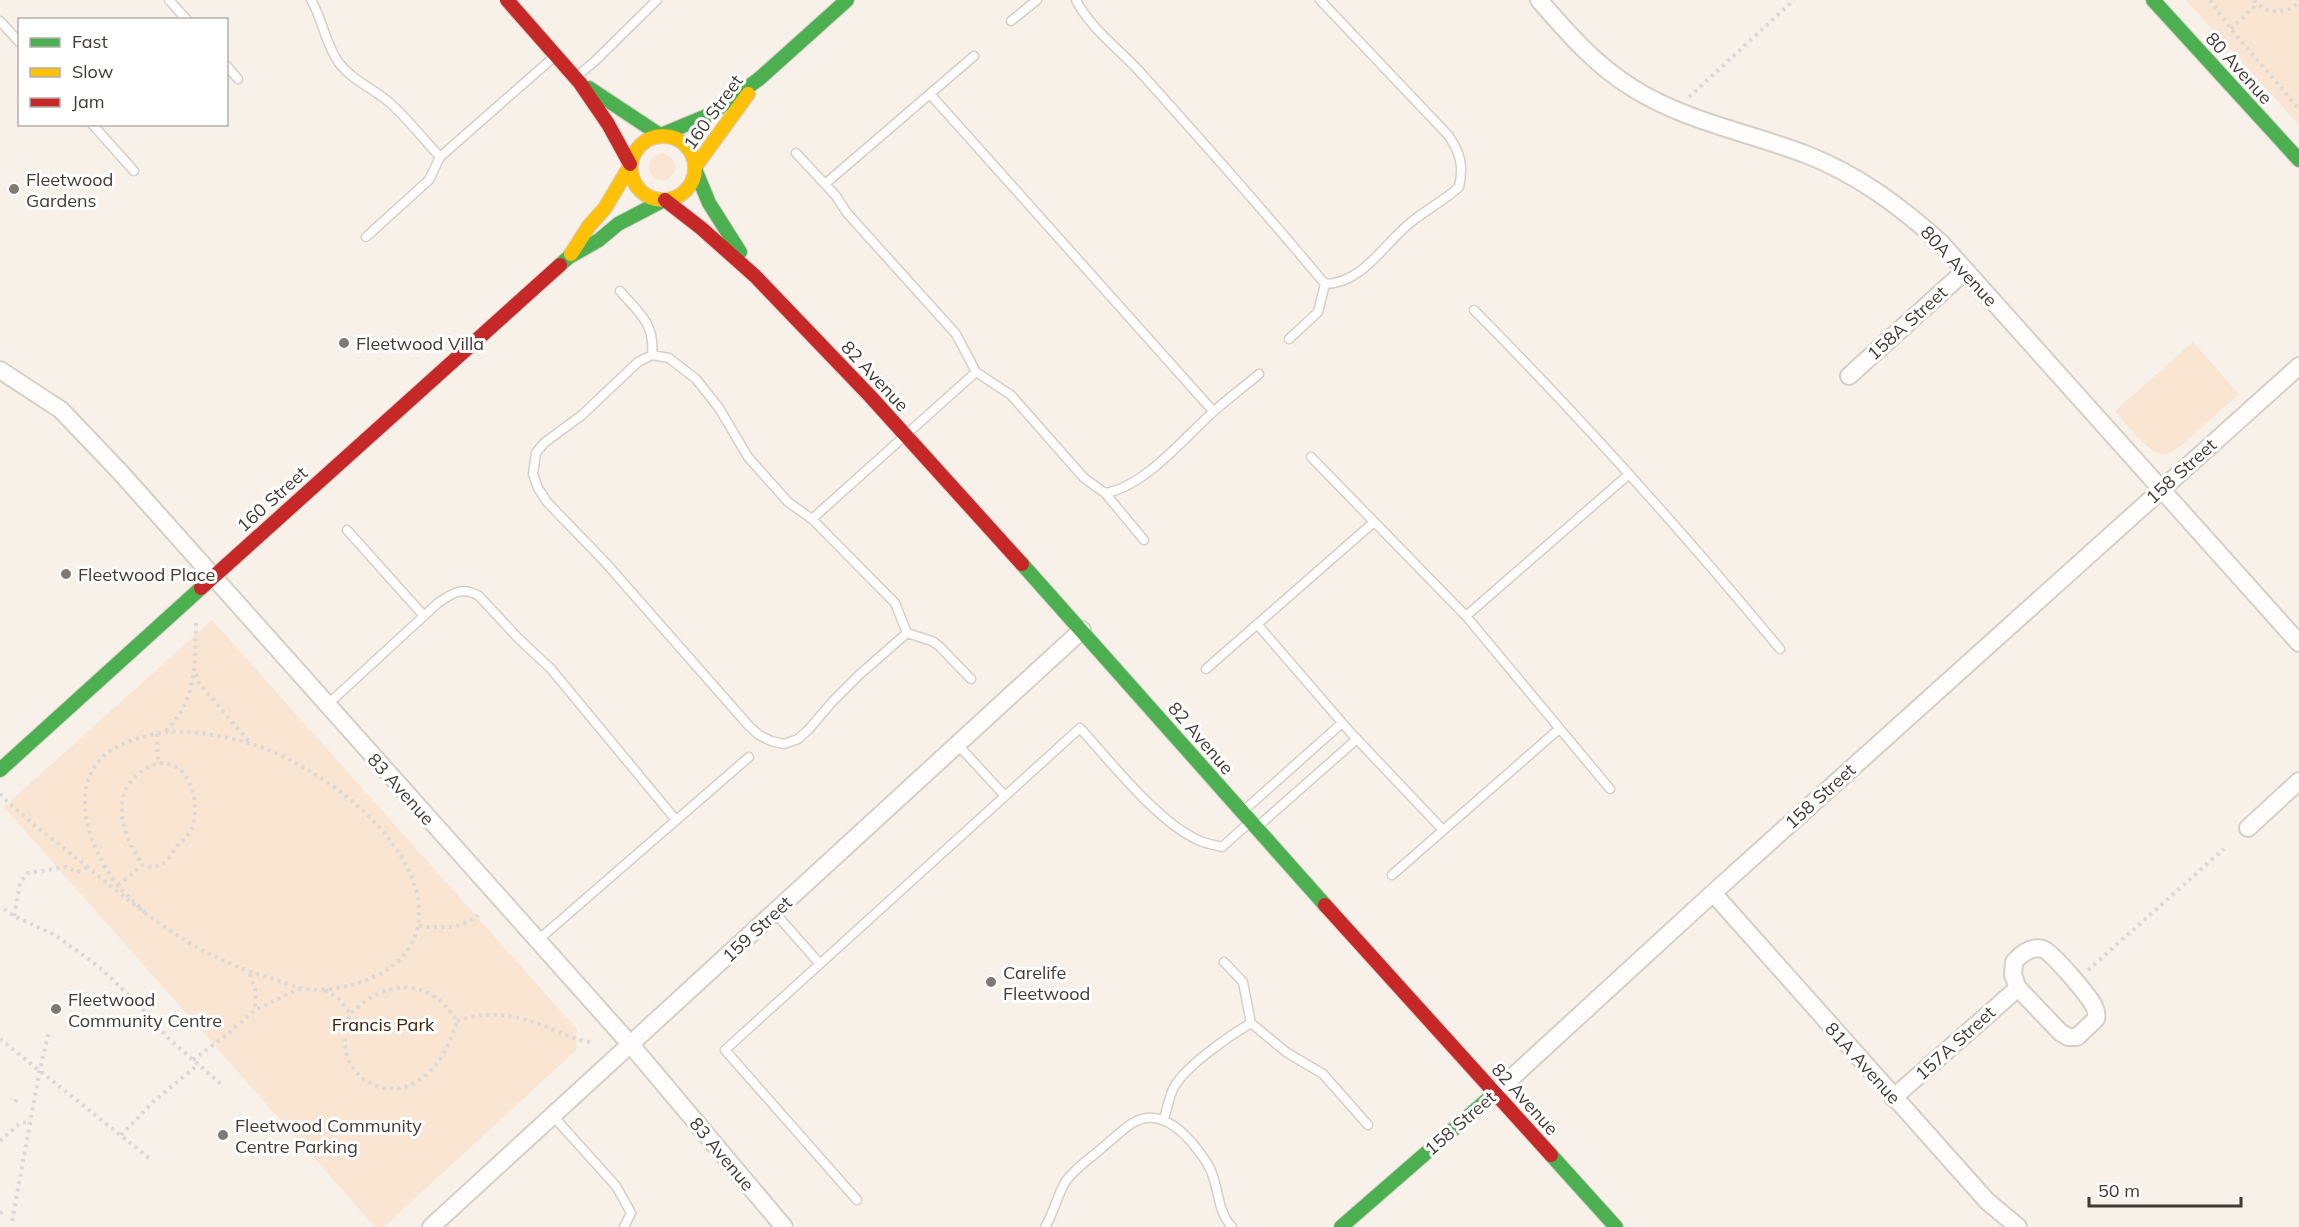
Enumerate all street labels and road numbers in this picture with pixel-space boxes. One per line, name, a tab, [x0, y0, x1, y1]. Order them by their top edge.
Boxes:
street label: 80 Avenue	[2201, 27, 2277, 109]
street label: 160 Street	[678, 70, 748, 154]
street label: 80A Avenue	[1916, 221, 2002, 311]
street label: 158A Street	[1862, 281, 1952, 365]
street label: 82 Avenue	[836, 336, 914, 416]
street label: 158 Street	[2141, 433, 2221, 509]
street label: 160 Street	[232, 461, 312, 537]
street label: 82 Avenue	[1163, 697, 1239, 779]
street label: 83 Avenue	[363, 748, 439, 830]
street label: 158 Street	[1780, 758, 1860, 834]
street label: 159 Street	[717, 891, 797, 967]
street label: 157A Street	[1910, 1001, 2000, 1085]
street label: 81A Avenue	[1820, 1017, 1906, 1109]
street label: 82 Avenue	[1487, 1058, 1563, 1140]
street label: 158 Street	[1420, 1086, 1500, 1160]
street label: 83 Avenue	[685, 1113, 759, 1195]

